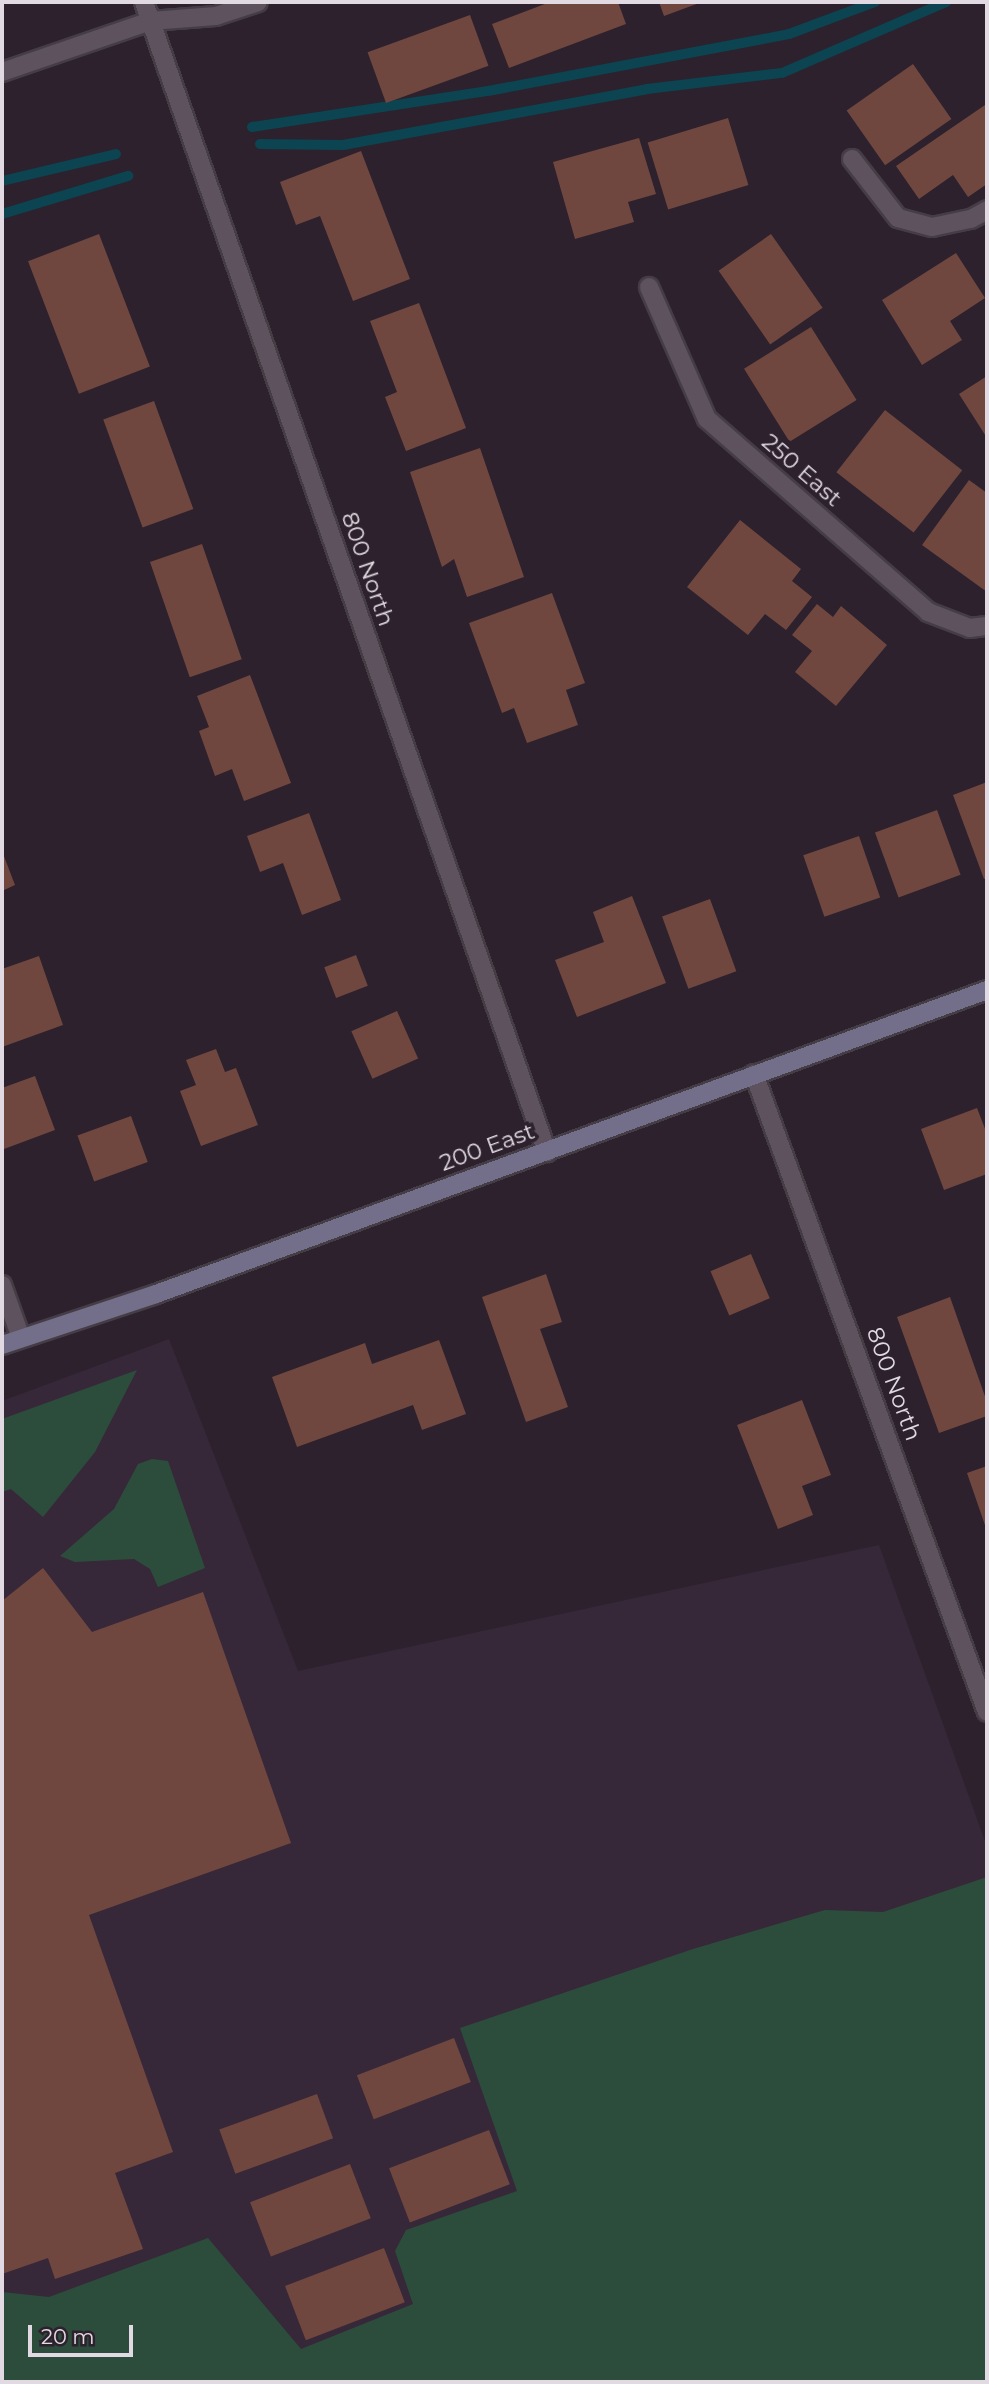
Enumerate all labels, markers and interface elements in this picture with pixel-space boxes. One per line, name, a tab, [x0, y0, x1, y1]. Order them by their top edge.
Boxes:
street label: 250 East	[756, 428, 848, 512]
street label: 800 North	[336, 508, 400, 630]
street label: 200 East	[436, 1117, 538, 1177]
street label: 800 North	[861, 1323, 927, 1445]
scale bar	[32, 2310, 136, 2354]
text: 20 m	[41, 2324, 95, 2349]

